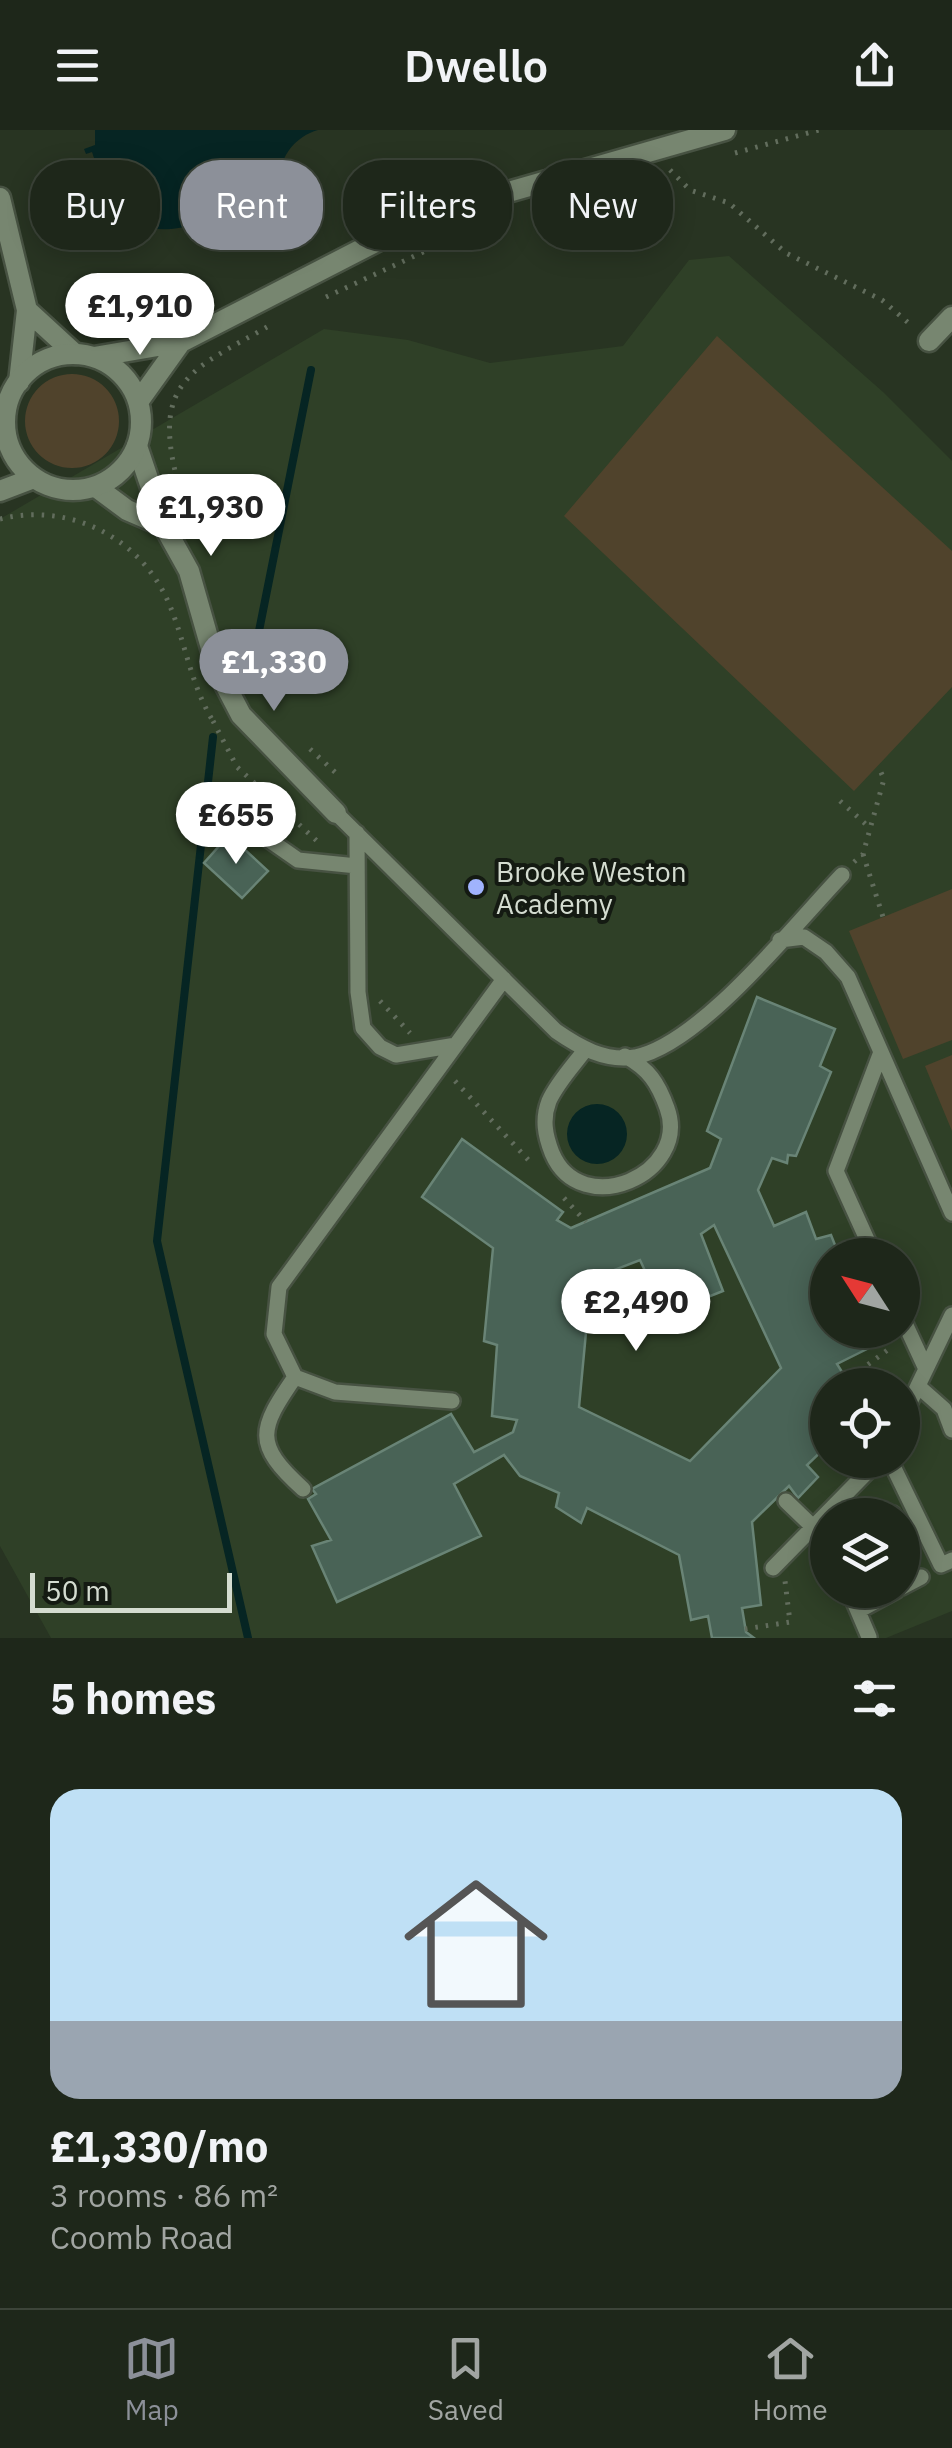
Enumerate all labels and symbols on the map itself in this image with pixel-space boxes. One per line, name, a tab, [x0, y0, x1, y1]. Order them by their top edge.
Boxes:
pin: £1,910	[59, 273, 221, 358]
pin: £1,930	[130, 474, 292, 559]
pin: £1,330	[193, 629, 355, 714]
pin: £655	[177, 782, 295, 867]
place label: Brooke Weston Academy	[496, 853, 687, 922]
marker: Brooke Weston Academy	[465, 876, 487, 898]
north arrow	[810, 1238, 920, 1348]
pin: £2,490	[555, 1269, 717, 1354]
scale bar	[30, 1568, 232, 1612]

